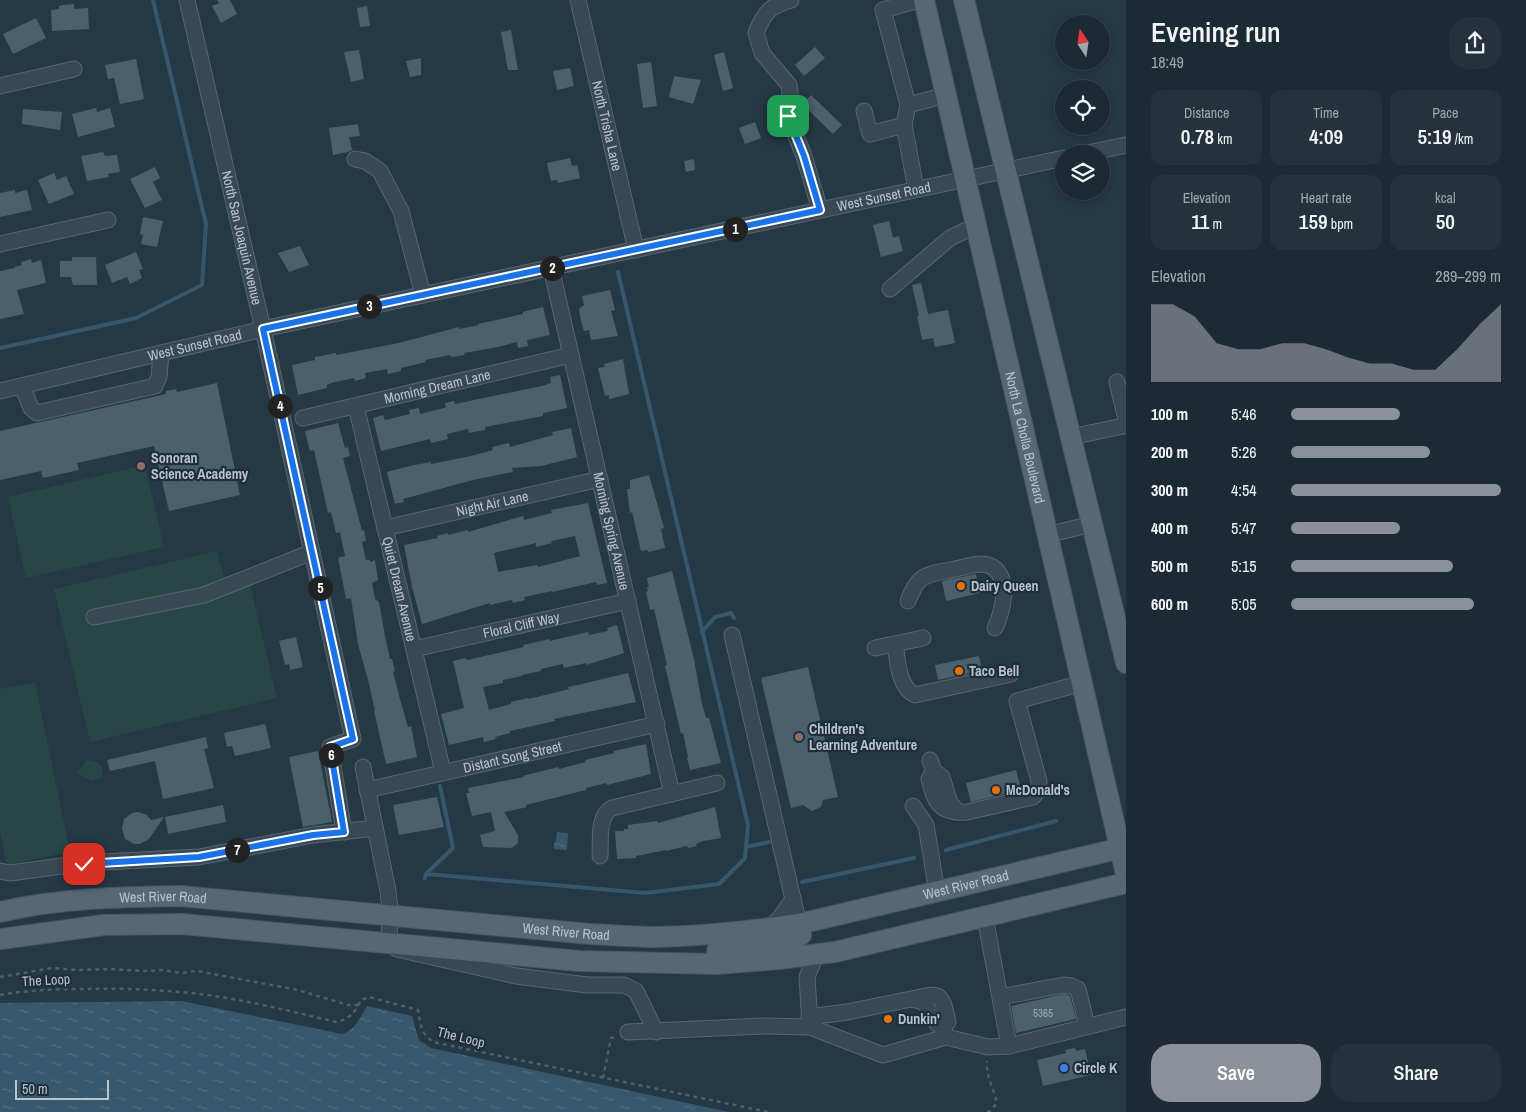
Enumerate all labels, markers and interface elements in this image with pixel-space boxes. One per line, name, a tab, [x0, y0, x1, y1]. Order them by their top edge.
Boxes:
text: Evening run	[1151, 13, 1281, 51]
north arrow	[1055, 15, 1110, 70]
map controls	[1055, 15, 1110, 200]
button: share	[1449, 17, 1501, 69]
text: 18:49	[1151, 51, 1184, 73]
street label: North Trisha Lane	[588, 79, 626, 173]
button: locate	[1055, 80, 1110, 135]
pin	[767, 95, 809, 137]
icon: arrive	[774, 102, 802, 130]
text: Distance	[1184, 104, 1229, 122]
text: Time	[1313, 104, 1339, 122]
text: Pace	[1432, 104, 1458, 122]
text: 0.78	[1181, 122, 1214, 151]
text: 4:09	[1309, 122, 1343, 151]
text: 5:19	[1417, 122, 1452, 151]
text: km	[1214, 130, 1233, 148]
text: /km	[1452, 130, 1473, 148]
button: layers	[1055, 145, 1110, 200]
street label: North San Joaquin Avenue	[218, 169, 266, 307]
street label: West Sunset Road	[835, 178, 932, 215]
text: Elevation	[1183, 189, 1231, 207]
text: Heart rate	[1300, 189, 1352, 207]
text: kcal	[1435, 189, 1456, 207]
text: 11	[1191, 207, 1209, 236]
text: 159	[1299, 207, 1328, 236]
text: 50	[1436, 207, 1455, 236]
text: m	[1209, 215, 1222, 233]
text: bpm	[1328, 215, 1353, 233]
pin: 1	[722, 216, 748, 242]
text: 1	[732, 220, 739, 238]
pin: 2	[540, 256, 564, 280]
text: 2	[549, 259, 556, 277]
text: Elevation	[1151, 265, 1206, 287]
text: 289–299 m	[1435, 265, 1501, 287]
pin: 3	[356, 294, 382, 318]
text: 3	[366, 297, 373, 315]
street label: West Sunset Road	[146, 325, 243, 365]
street label: Morning Dream Lane	[382, 365, 492, 408]
street label: North La Cholla Boulevard	[1001, 370, 1049, 505]
pin: 4	[268, 394, 292, 418]
text: 4	[277, 397, 284, 415]
text: 100 m	[1151, 403, 1188, 425]
text: 5:46	[1231, 403, 1257, 425]
text: 200 m	[1151, 441, 1188, 463]
text: 5:26	[1231, 441, 1257, 463]
place label: Sonoran Science Academy	[151, 449, 249, 483]
marker: Sonoran Science Academy	[135, 460, 147, 472]
street label: Morning Spring Avenue	[589, 470, 634, 592]
text: 300 m	[1151, 479, 1188, 501]
text: 4:54	[1231, 479, 1257, 501]
street label: Night Air Lane	[454, 487, 530, 520]
text: 400 m	[1151, 517, 1188, 539]
text: 5:47	[1231, 517, 1257, 539]
street label: Quiet Dream Avenue	[378, 535, 421, 643]
text: 500 m	[1151, 555, 1188, 577]
text: 5:15	[1231, 555, 1257, 577]
pin: 5	[308, 576, 332, 600]
place label: Dairy Queen	[971, 577, 1039, 595]
text: 5	[317, 579, 324, 597]
marker: Dairy Queen	[955, 580, 967, 592]
text: 600 m	[1151, 593, 1188, 615]
text: 5:05	[1231, 593, 1257, 615]
street label: Floral Cliff Way	[481, 608, 562, 642]
place label: Taco Bell	[969, 662, 1019, 680]
marker: Taco Bell	[953, 665, 965, 677]
place label: Children's Learning Adventure	[809, 720, 917, 754]
marker: Children's Learning Adventure	[793, 731, 805, 743]
street label: Distant Song Street	[461, 737, 563, 777]
pin: 6	[318, 742, 344, 768]
text: 6	[328, 746, 335, 764]
place label: McDonald's	[1006, 781, 1070, 799]
marker: McDonald's	[990, 784, 1002, 796]
pin: 7	[224, 838, 250, 862]
text: 7	[234, 841, 241, 859]
pin	[63, 843, 105, 885]
icon: check	[70, 850, 98, 878]
street label: West River Road	[921, 866, 1010, 903]
street label: West River Road	[119, 887, 207, 907]
street label: West River Road	[522, 919, 610, 944]
street label: The Loop	[21, 970, 71, 990]
house number: 5365	[1033, 1006, 1053, 1020]
place label: Dunkin'	[898, 1010, 940, 1028]
marker: Dunkin'	[882, 1013, 894, 1025]
street label: The Loop	[435, 1022, 487, 1052]
button: Save	[1151, 1044, 1321, 1102]
button: Share	[1331, 1044, 1501, 1102]
place label: Circle K	[1074, 1059, 1118, 1077]
marker: Circle K	[1058, 1062, 1070, 1074]
scale bar	[15, 1077, 109, 1100]
text: 50 m	[22, 1080, 48, 1098]

